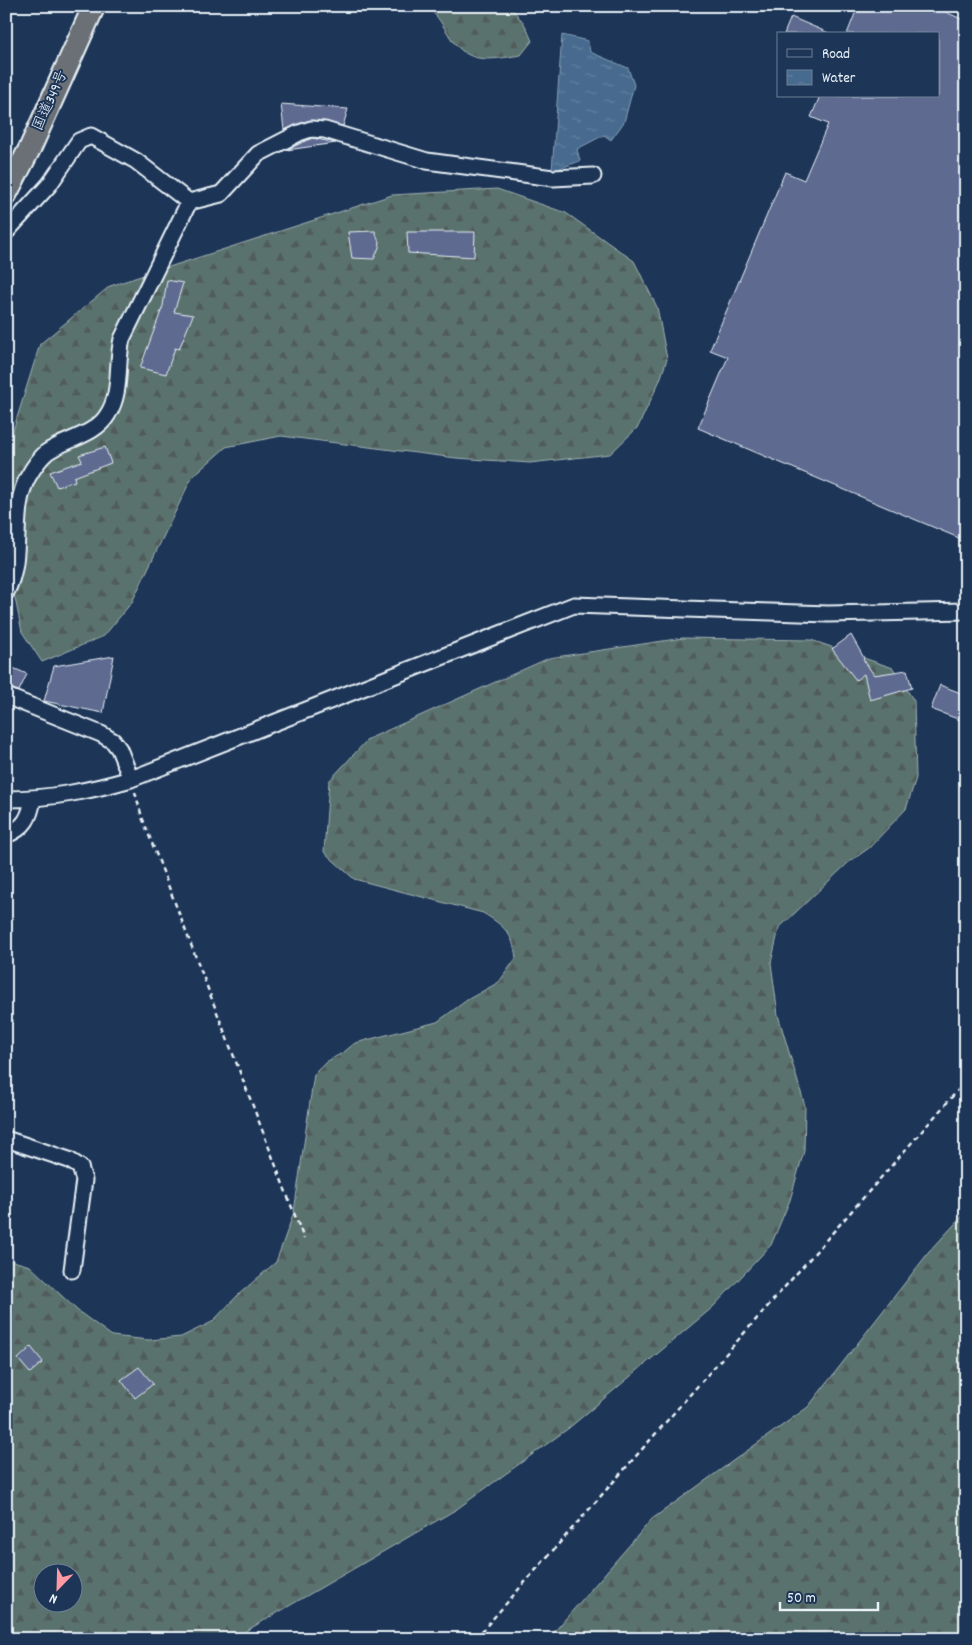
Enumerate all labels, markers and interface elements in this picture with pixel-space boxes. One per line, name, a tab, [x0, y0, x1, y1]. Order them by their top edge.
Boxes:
legend	[777, 32, 940, 98]
text: Road	[822, 44, 850, 66]
street label: 国道349号	[28, 67, 74, 135]
text: Water	[822, 68, 856, 90]
north arrow	[32, 1562, 82, 1612]
scale bar	[780, 1580, 877, 1612]
text: N	[47, 1588, 61, 1609]
text: 50 m	[787, 1588, 816, 1610]

